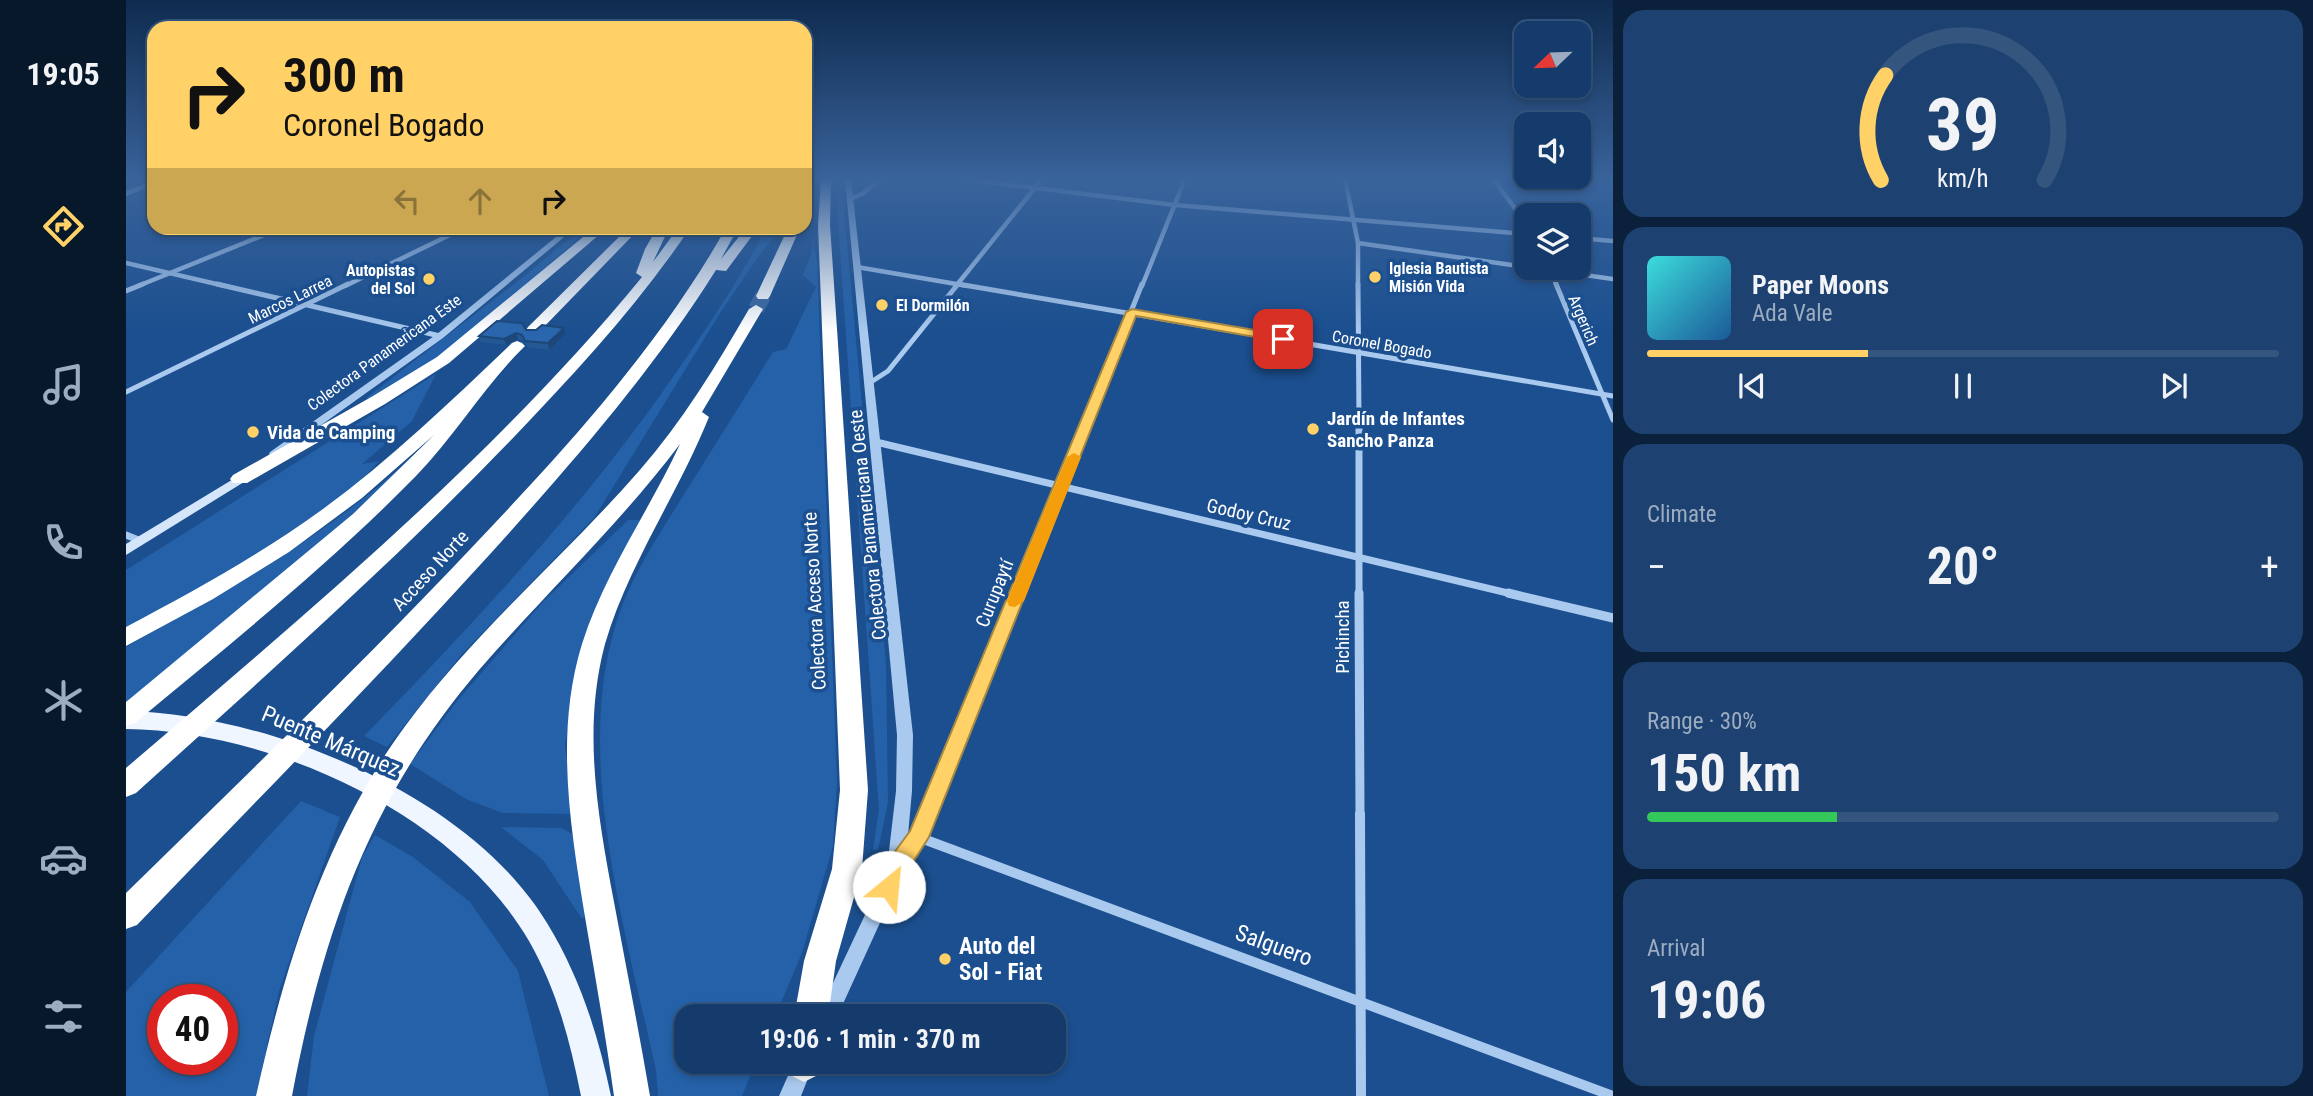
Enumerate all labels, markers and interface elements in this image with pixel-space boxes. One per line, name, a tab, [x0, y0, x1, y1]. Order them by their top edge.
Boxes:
north arrow	[1514, 21, 1591, 98]
map controls	[1514, 21, 1591, 280]
text: 300 m	[283, 47, 405, 104]
icon: right	[168, 49, 259, 140]
text: 19:05	[26, 55, 100, 93]
text: 39	[1926, 82, 2000, 168]
text: Coronel Bogado	[283, 106, 484, 144]
button: sound	[1514, 112, 1591, 189]
text: km/h	[1937, 163, 1989, 192]
icon: left	[388, 182, 426, 220]
icon: ahead	[461, 182, 499, 220]
icon: right	[534, 182, 572, 220]
icon: directions	[39, 202, 88, 251]
button: layers	[1514, 203, 1591, 280]
place label: Iglesia Bautista Misión Vida	[1389, 259, 1489, 296]
place label: Autopistas del Sol	[346, 261, 415, 298]
marker: Iglesia Bautista Misión Vida	[1367, 269, 1383, 285]
text: Paper Moons	[1752, 270, 1889, 300]
street label: Marcos Larrea	[245, 271, 335, 328]
marker: Autopistas del Sol	[421, 271, 437, 287]
street label: Colectora Panamericana Este	[304, 290, 465, 415]
street label: Argerich	[1564, 292, 1603, 348]
place label: El Dormilón	[896, 296, 970, 315]
marker: El Dormilón	[874, 297, 890, 313]
text: Ada Vale	[1752, 300, 1832, 327]
pin	[1253, 309, 1313, 369]
icon: arrive	[1264, 320, 1302, 358]
street label: Coronel Bogado	[1331, 326, 1433, 363]
icon: music	[39, 360, 88, 409]
icon: previous	[1733, 367, 1771, 405]
icon: pause	[1944, 367, 1982, 405]
icon: next	[2155, 367, 2193, 405]
place label: Jardín de Infantes Sancho Panza	[1327, 407, 1465, 452]
street label: Colectora Panamericana Oeste	[844, 409, 891, 641]
place label: Vida de Camping	[267, 421, 395, 444]
marker: Jardín de Infantes Sancho Panza	[1305, 421, 1321, 437]
marker: Vida de Camping	[245, 424, 261, 440]
street label: Godoy Cruz	[1204, 494, 1293, 535]
text: Climate	[1647, 501, 1717, 528]
street label: Colectora Acceso Norte	[798, 511, 831, 691]
icon: phone	[39, 518, 88, 567]
street label: Acceso Norte	[387, 525, 474, 616]
text: 20°	[1927, 536, 1999, 597]
text: −	[1647, 545, 1666, 589]
text: +	[2260, 545, 2279, 589]
street label: Curupaytí	[970, 554, 1019, 631]
street label: Pichincha	[1331, 600, 1354, 674]
icon: climate	[39, 676, 88, 725]
street label: Puente Márquez	[258, 700, 404, 783]
text: Range · 30%	[1647, 708, 1757, 735]
text: 150 km	[1647, 743, 1801, 804]
icon: car	[39, 834, 88, 883]
position arrow	[852, 850, 926, 924]
street label: Salguero	[1232, 919, 1316, 972]
place label: Auto del Sol - Fiat	[959, 933, 1042, 986]
text: Arrival	[1647, 935, 1706, 962]
marker: Auto del Sol - Fiat	[937, 951, 953, 967]
text: 19:06	[1647, 970, 1766, 1031]
speed limit sign: 40	[147, 984, 238, 1075]
icon: filters	[39, 992, 88, 1041]
text: 19:06 · 1 min · 370 m	[760, 1024, 980, 1054]

